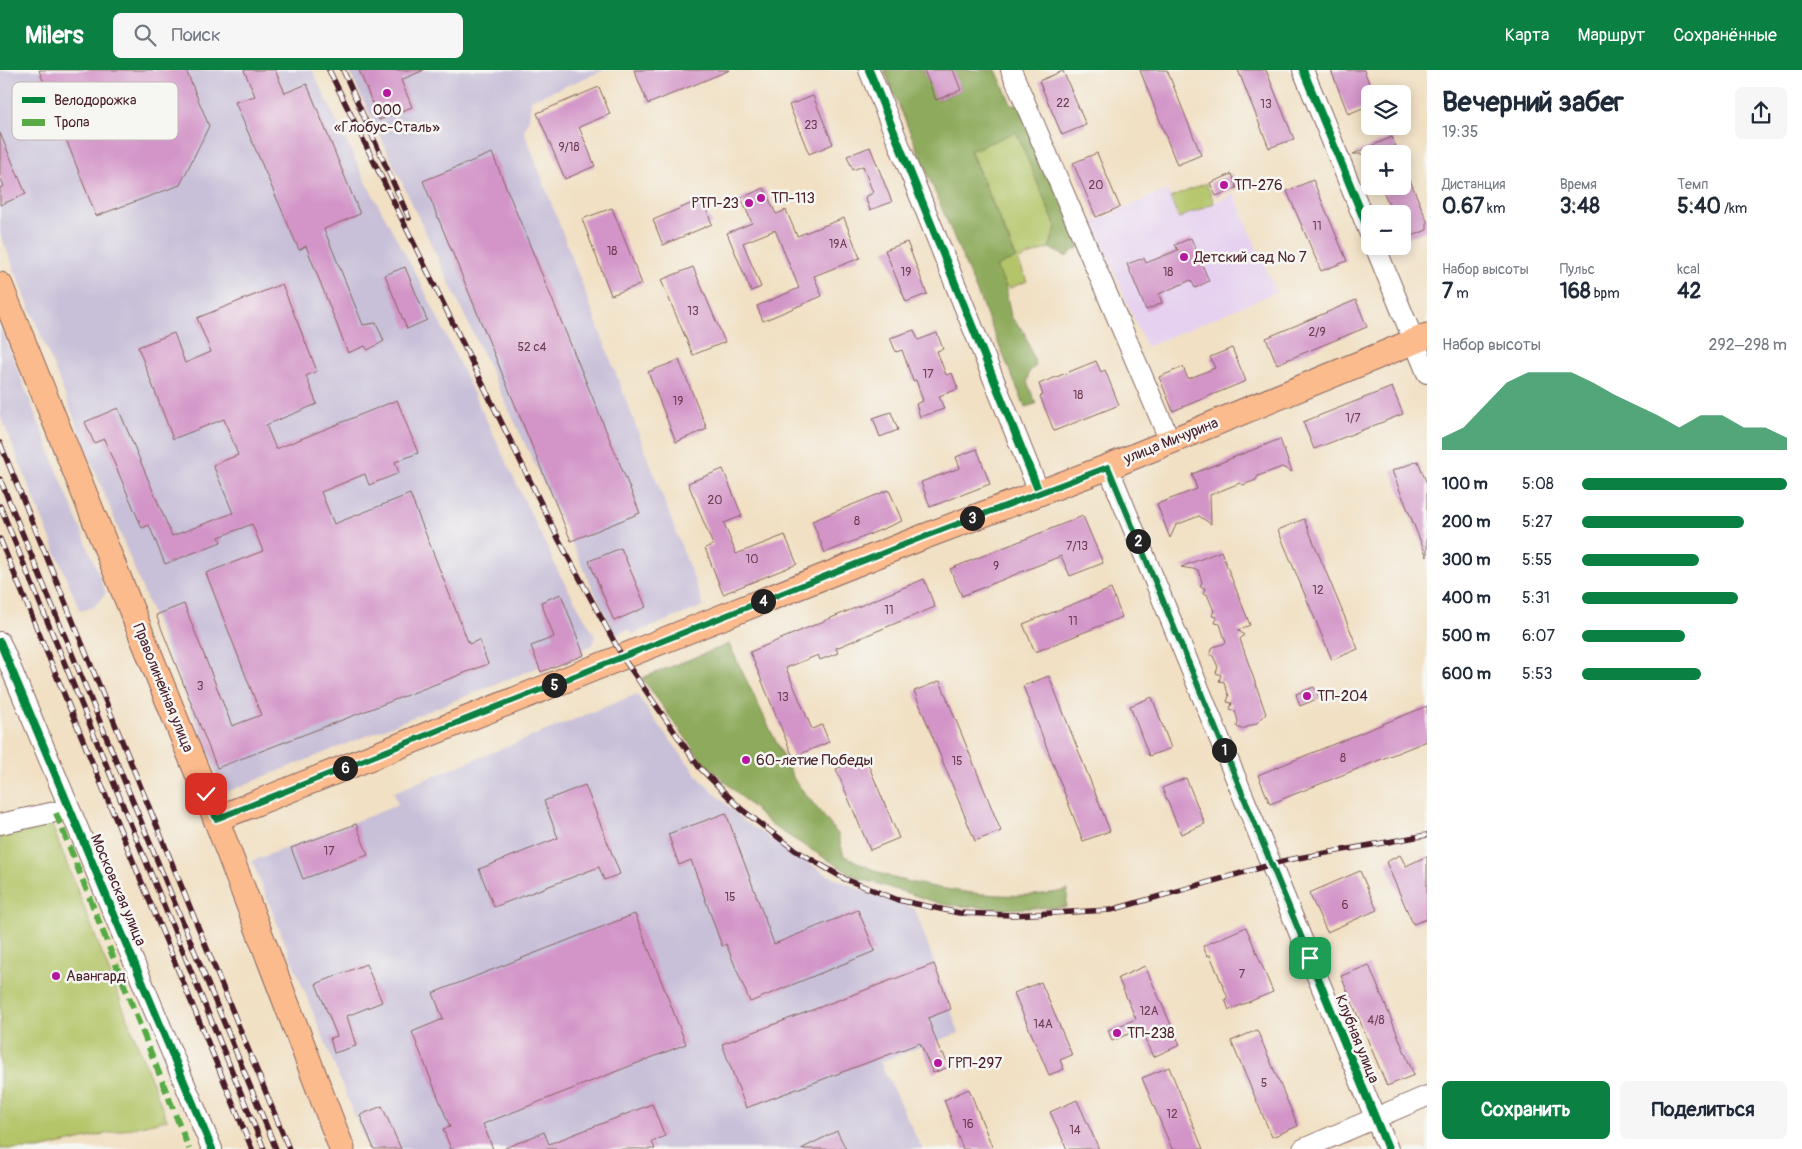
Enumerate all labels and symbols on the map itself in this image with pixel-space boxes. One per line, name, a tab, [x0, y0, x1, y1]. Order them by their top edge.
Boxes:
legend	[12, 82, 178, 140]
marker: ООО «Глобус-Сталь»	[381, 87, 393, 99]
text: Велодорожка	[54, 92, 136, 109]
house number: 22	[1056, 96, 1070, 111]
house number: 13	[1260, 97, 1272, 112]
place label: ООО «Глобус-Сталь»	[334, 101, 440, 137]
text: Тропа	[54, 114, 90, 131]
house number: 23	[804, 118, 818, 133]
house number: 9/18	[558, 140, 580, 155]
place label: ТП-276	[1234, 176, 1283, 195]
house number: 20	[1089, 178, 1103, 193]
marker: ТП-276	[1218, 179, 1230, 191]
place label: ТП-113	[771, 189, 815, 208]
marker: ТП-113	[755, 192, 767, 204]
place label: РТП-23	[692, 194, 739, 213]
marker: РТП-23	[743, 197, 755, 209]
house number: 11	[1312, 219, 1322, 234]
house number: 19А	[829, 237, 848, 252]
house number: 18	[607, 244, 617, 259]
place label: Детский сад № 7	[1193, 248, 1307, 267]
marker: Детский сад № 7	[1178, 251, 1190, 263]
house number: 19	[901, 265, 911, 280]
house number: 18	[1163, 265, 1173, 280]
house number: 13	[687, 304, 699, 319]
house number: 2/9	[1308, 325, 1326, 340]
house number: 52 с4	[518, 340, 546, 355]
house number: 17	[922, 367, 934, 382]
house number: 18	[1073, 388, 1083, 403]
house number: 19	[673, 394, 683, 409]
house number: 1/7	[1345, 411, 1361, 426]
street label: улица Мичурина	[1120, 413, 1221, 469]
house number: 20	[708, 493, 722, 508]
pin: 3	[960, 506, 984, 530]
house number: 8	[854, 514, 860, 529]
pin: 2	[1126, 528, 1150, 554]
house number: 7/13	[1066, 539, 1088, 554]
house number: 10	[746, 552, 758, 567]
house number: 9	[993, 559, 999, 574]
house number: 12	[1312, 583, 1324, 598]
pin: 4	[750, 588, 776, 614]
house number: 11	[884, 603, 894, 618]
house number: 11	[1068, 614, 1078, 629]
street label: Праволинейная улица	[128, 621, 198, 755]
pin: 5	[542, 672, 566, 698]
house number: 3	[197, 679, 204, 694]
place label: ТП-204	[1317, 687, 1368, 706]
house number: 13	[777, 690, 789, 705]
marker: ТП-204	[1301, 690, 1313, 702]
pin: 1	[1212, 738, 1236, 762]
place label: 60-летие Победы	[756, 751, 873, 770]
house number: 8	[1340, 751, 1346, 766]
marker: 60-летие Победы	[740, 754, 752, 766]
house number: 15	[951, 754, 963, 769]
pin: 6	[332, 756, 358, 780]
pin	[185, 773, 227, 815]
street label: Московская улица	[86, 831, 150, 949]
house number: 17	[323, 844, 335, 859]
house number: 15	[724, 890, 736, 905]
house number: 6	[1342, 898, 1349, 913]
pin	[1289, 937, 1331, 979]
place label: Авангард	[66, 967, 126, 986]
house number: 7	[1239, 967, 1246, 982]
marker: Авангард	[50, 970, 62, 982]
street label: Клубная улица	[1331, 992, 1383, 1086]
house number: 12А	[1139, 1004, 1159, 1019]
house number: 4/8	[1367, 1013, 1385, 1028]
house number: 14А	[1033, 1017, 1053, 1032]
place label: ТП-238	[1127, 1024, 1175, 1043]
marker: ТП-238	[1111, 1027, 1123, 1039]
place label: ГРП-297	[948, 1054, 1002, 1073]
marker: ГРП-297	[932, 1057, 944, 1069]
house number: 5	[1261, 1076, 1267, 1091]
house number: 12	[1166, 1107, 1178, 1122]
house number: 16	[962, 1117, 974, 1132]
house number: 14	[1069, 1123, 1081, 1138]

